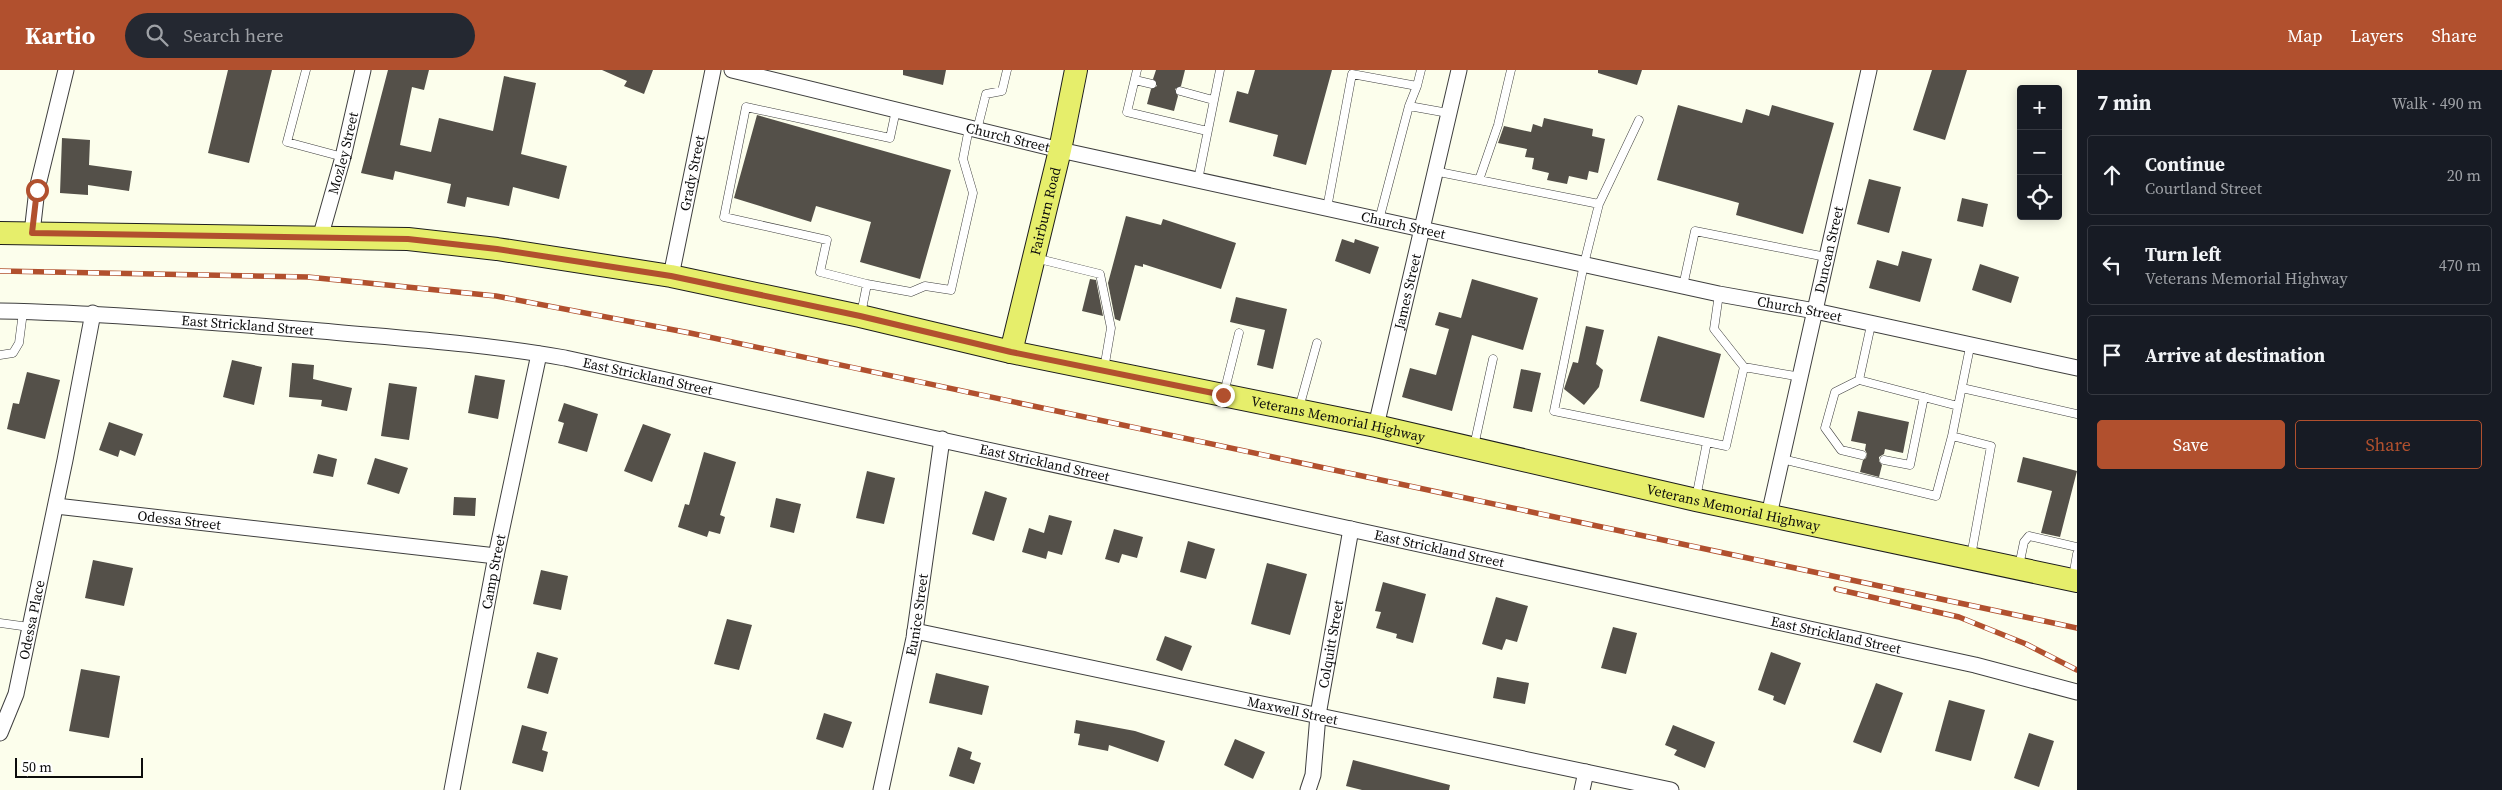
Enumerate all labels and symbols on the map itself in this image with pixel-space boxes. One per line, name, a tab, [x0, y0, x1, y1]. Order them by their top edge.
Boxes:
street label: Mozley Street	[323, 110, 363, 197]
street label: Church Street	[964, 117, 1052, 157]
street label: Grady Street	[674, 133, 710, 213]
street label: Fairburn Road	[1025, 165, 1066, 257]
route start	[26, 179, 49, 202]
street label: Duncan Street	[1809, 204, 1848, 295]
street label: Church Street	[1359, 206, 1448, 244]
street label: James Street	[1389, 251, 1426, 332]
street label: Church Street	[1756, 291, 1844, 327]
street label: East Strickland Street	[181, 310, 315, 340]
street label: East Strickland Street	[581, 352, 715, 400]
route end	[1212, 384, 1235, 407]
street label: Veterans Memorial Highway	[1249, 391, 1428, 447]
street label: East Strickland Street	[978, 439, 1112, 486]
street label: Veterans Memorial Highway	[1644, 479, 1823, 536]
street label: Odessa Street	[136, 505, 222, 535]
street label: East Strickland Street	[1372, 524, 1507, 572]
street label: Camp Street	[476, 532, 510, 611]
street label: Eunice Street	[900, 572, 933, 658]
street label: Odessa Place	[13, 578, 50, 661]
street label: Colquitt Street	[1313, 598, 1348, 690]
street label: East Strickland Street	[1769, 611, 1903, 659]
street label: Maxwell Street	[1246, 691, 1340, 730]
scale bar	[15, 755, 142, 778]

